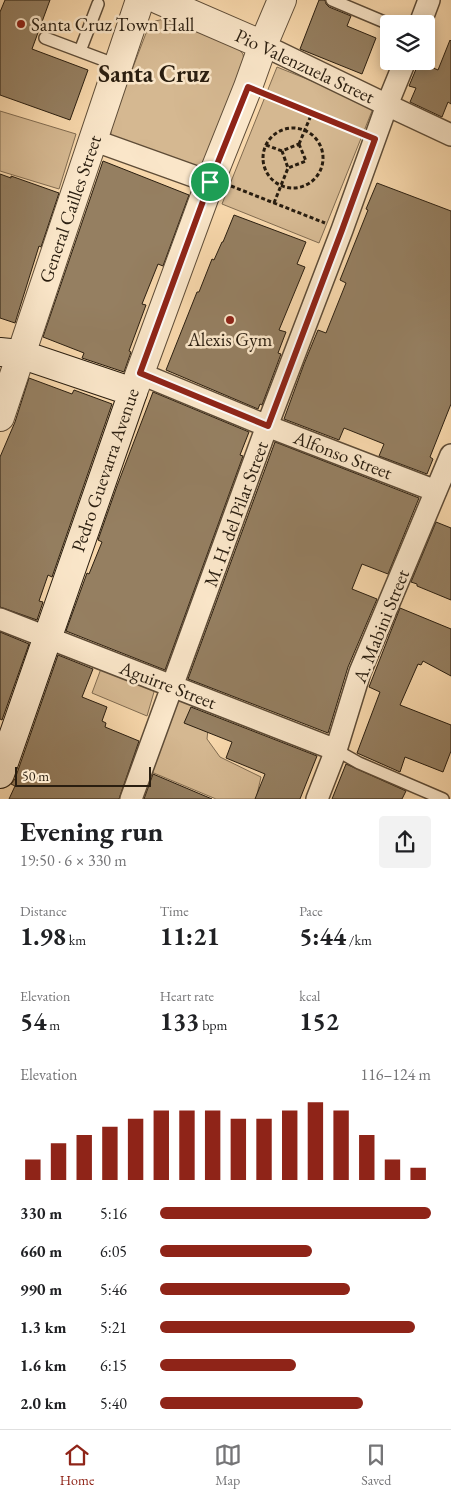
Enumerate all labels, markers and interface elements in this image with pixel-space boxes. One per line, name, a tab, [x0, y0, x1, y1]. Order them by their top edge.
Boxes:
place label: Santa Cruz Town Hall	[31, 12, 195, 37]
map controls	[380, 15, 435, 70]
button: layers	[380, 15, 435, 70]
marker: Santa Cruz Town Hall	[15, 18, 27, 30]
street label: Pio Valenzuela Street	[231, 23, 379, 109]
district label: Santa Cruz	[98, 58, 210, 89]
street label: General Cailles Street	[33, 132, 107, 286]
pin	[189, 161, 231, 203]
icon: arrive	[196, 168, 224, 196]
marker: Alexis Gym	[224, 314, 236, 326]
place label: Alexis Gym	[187, 327, 272, 352]
street label: Pedro Guevarra Avenue	[65, 385, 145, 555]
street label: Alfonso Street	[289, 424, 396, 485]
street label: M. H. del Pilar Street	[198, 438, 274, 590]
street label: A. Mabini Street	[347, 566, 415, 687]
street label: Aguirre Street	[115, 655, 220, 715]
scale bar	[15, 764, 151, 787]
text: 50 m	[22, 767, 49, 785]
text: Evening run	[20, 813, 163, 849]
button: share	[379, 816, 431, 868]
text: 19:50 · 6 × 330 m	[20, 850, 127, 871]
text: Distance	[20, 902, 67, 920]
text: Time	[160, 902, 189, 920]
text: Pace	[299, 902, 323, 920]
text: 1.98	[20, 920, 66, 952]
text: 11:21	[160, 920, 220, 952]
text: 5:44	[299, 920, 346, 952]
text: km	[66, 931, 86, 949]
text: /km	[346, 931, 372, 949]
text: Elevation	[20, 987, 70, 1005]
text: Heart rate	[160, 987, 214, 1005]
text: kcal	[299, 987, 320, 1005]
text: 54	[20, 1005, 46, 1037]
text: 133	[160, 1005, 199, 1037]
text: 152	[299, 1005, 339, 1037]
text: m	[46, 1016, 60, 1034]
text: bpm	[199, 1016, 228, 1034]
text: Elevation	[20, 1064, 78, 1085]
text: 116–124 m	[360, 1064, 431, 1085]
text: 330 m	[20, 1203, 62, 1224]
text: 5:16	[100, 1203, 127, 1224]
text: 660 m	[20, 1241, 62, 1262]
text: 6:05	[100, 1241, 127, 1262]
text: 990 m	[20, 1279, 62, 1300]
text: 5:46	[100, 1279, 127, 1300]
text: 1.3 km	[20, 1317, 66, 1338]
text: 5:21	[100, 1317, 127, 1338]
text: 1.6 km	[20, 1355, 66, 1376]
text: 6:15	[100, 1355, 127, 1376]
text: 2.0 km	[20, 1393, 66, 1414]
text: 5:40	[100, 1393, 127, 1414]
tab: Home	[60, 1441, 94, 1489]
tab: Map	[214, 1441, 242, 1489]
tab: Saved	[361, 1441, 391, 1489]

